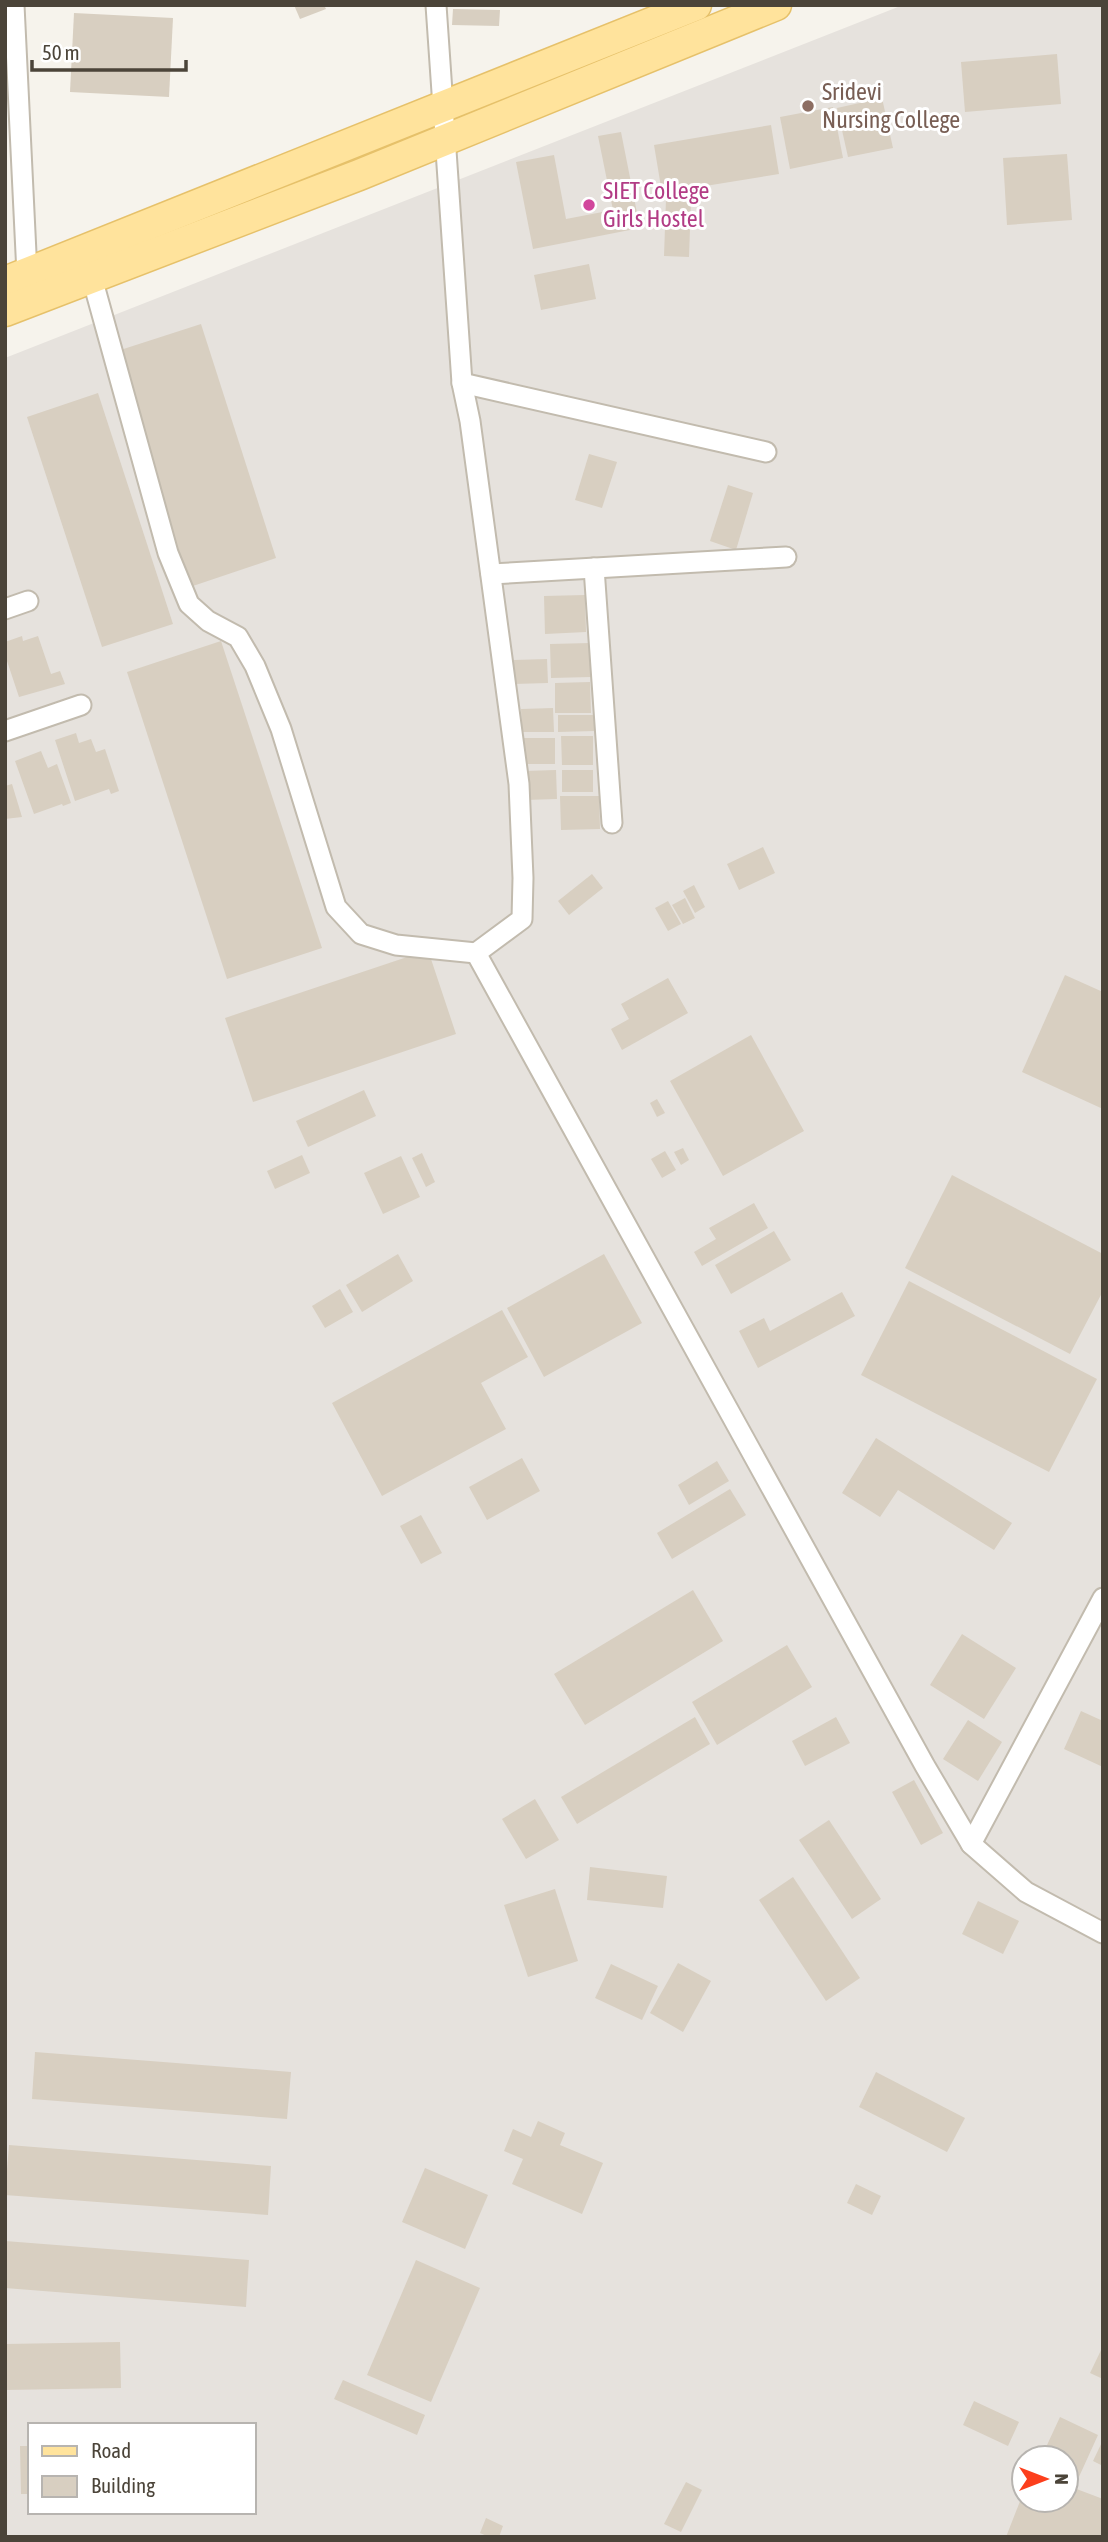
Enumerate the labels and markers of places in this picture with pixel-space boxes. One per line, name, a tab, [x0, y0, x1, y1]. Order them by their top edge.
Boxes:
place label: Sridevi Nursing College	[822, 78, 960, 133]
marker: Sridevi Nursing College	[800, 98, 816, 114]
place label: SIET College Girls Hostel	[603, 177, 709, 232]
marker: SIET College Girls Hostel	[581, 197, 597, 213]

